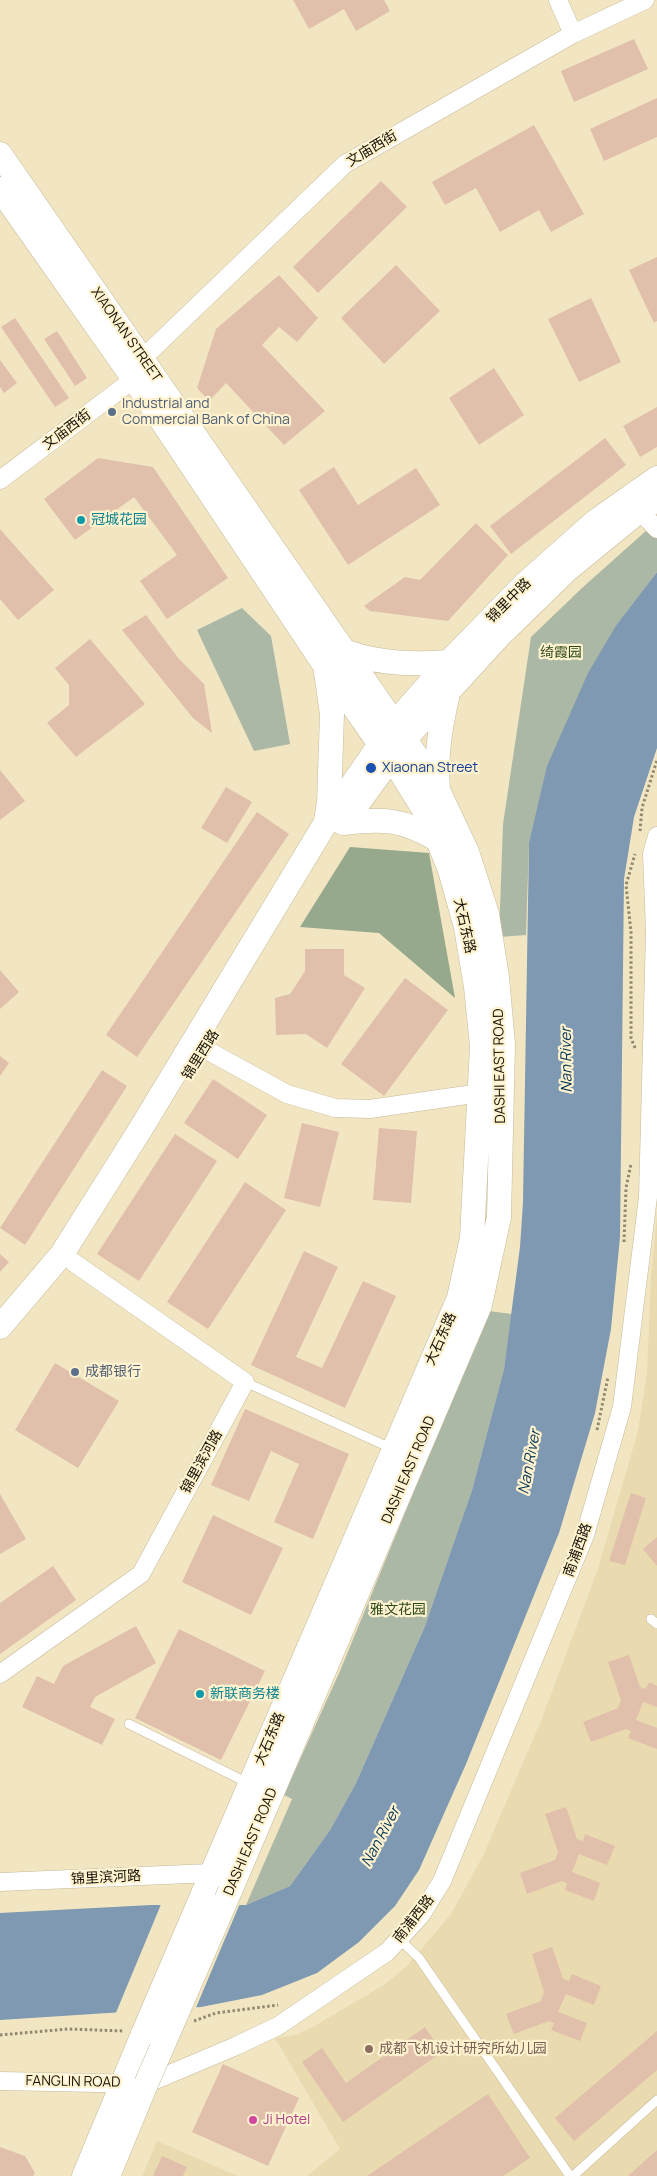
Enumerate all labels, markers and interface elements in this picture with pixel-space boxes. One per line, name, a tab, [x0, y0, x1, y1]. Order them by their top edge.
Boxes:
street label: 文庙西街	[344, 127, 400, 171]
street label: XIAONAN STREET	[87, 285, 165, 385]
place label: Industrial and Commercial Bank of China	[122, 396, 290, 428]
street label: 文庙西街	[40, 406, 94, 454]
marker: Industrial and Commercial Bank of China	[106, 406, 118, 418]
place label: 冠城花园	[91, 512, 147, 528]
marker: 冠城花园	[75, 514, 87, 526]
street label: 锦里中路	[483, 575, 535, 627]
park label: 绮霞园	[540, 645, 582, 661]
place label: Xiaonan Street	[382, 760, 478, 776]
marker: Xiaonan Street	[364, 761, 378, 775]
street label: 大石东路	[450, 897, 478, 955]
street label: DASHI EAST ROAD	[491, 1008, 509, 1124]
street label: 锦里西路	[179, 1027, 223, 1083]
water label: Nan River	[557, 1027, 577, 1093]
street label: 大石东路	[422, 1310, 460, 1368]
place label: 成都银行	[85, 1364, 141, 1380]
marker: 成都银行	[69, 1366, 81, 1378]
street label: DASHI EAST ROAD	[379, 1414, 439, 1526]
street label: 锦里滨河路	[178, 1427, 226, 1497]
water label: Nan River	[515, 1428, 545, 1496]
street label: 南浦西路	[561, 1521, 595, 1579]
park label: 雅文花园	[370, 1602, 426, 1618]
place label: 新联商务楼	[210, 1686, 280, 1702]
marker: 新联商务楼	[194, 1688, 206, 1700]
street label: 大石东路	[251, 1710, 289, 1768]
street label: DASHI EAST ROAD	[221, 1786, 281, 1898]
water label: Nan River	[358, 1804, 404, 1870]
street label: 锦里滨河路	[71, 1868, 141, 1888]
street label: 南浦西路	[390, 1892, 438, 1946]
place label: 成都飞机设计研究所幼儿园	[379, 2041, 547, 2057]
marker: 成都飞机设计研究所幼儿园	[363, 2043, 375, 2055]
street label: FANGLIN ROAD	[25, 2073, 121, 2091]
place label: Ji Hotel	[263, 2112, 310, 2128]
marker: Ji Hotel	[247, 2114, 259, 2126]

